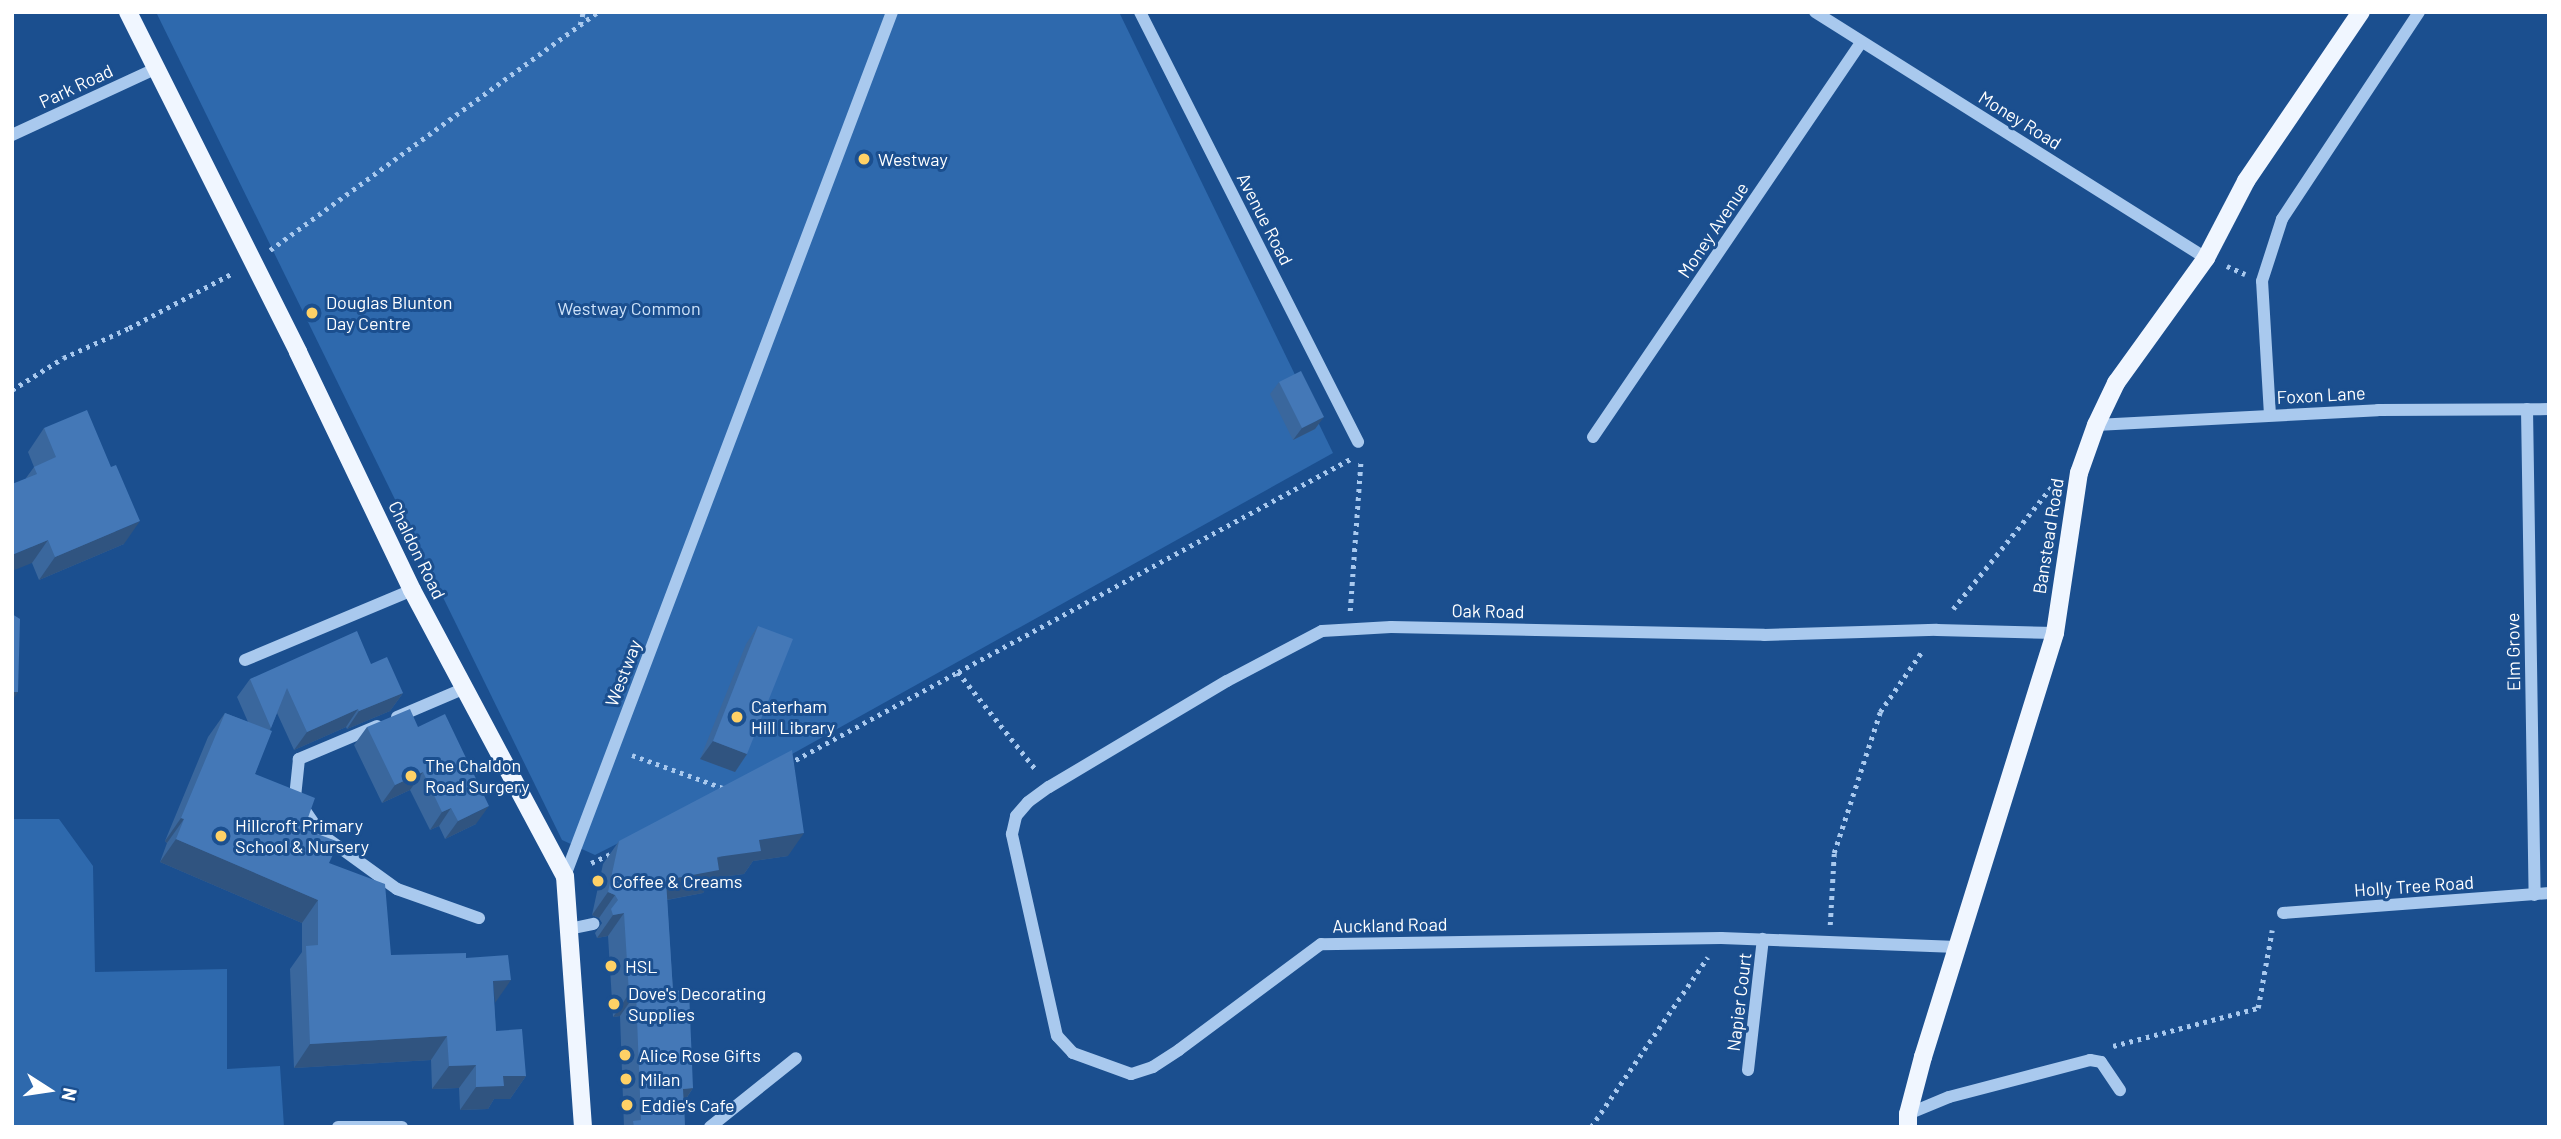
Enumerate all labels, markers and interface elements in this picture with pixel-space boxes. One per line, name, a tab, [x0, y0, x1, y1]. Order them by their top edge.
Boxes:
street label: Park Road	[36, 60, 116, 112]
street label: Money Road	[1975, 86, 2065, 154]
place label: Westway	[878, 148, 948, 170]
marker: Westway	[856, 151, 872, 167]
street label: Avenue Road	[1233, 169, 1297, 269]
street label: Money Avenue	[1673, 178, 1753, 282]
place label: Douglas Blunton Day Centre	[326, 292, 452, 334]
park label: Westway Common	[557, 297, 701, 319]
marker: Douglas Blunton Day Centre	[304, 305, 320, 321]
street label: Foxon Lane	[2276, 382, 2366, 408]
street label: Banstead Road	[2028, 477, 2068, 595]
street label: Chaldon Road	[384, 497, 450, 603]
street label: Oak Road	[1451, 600, 1525, 622]
street label: Elm Grove	[2502, 613, 2524, 691]
street label: Westway	[600, 637, 646, 709]
place label: Caterham Hill Library	[751, 696, 835, 738]
marker: Caterham Hill Library	[729, 709, 745, 725]
place label: The Chaldon Road Surgery	[425, 755, 529, 798]
marker: The Chaldon Road Surgery	[403, 768, 419, 784]
place label: Hillcroft Primary School & Nursery	[235, 815, 369, 858]
marker: Hillcroft Primary School & Nursery	[213, 828, 229, 844]
place label: Coffee & Creams	[612, 870, 742, 892]
street label: Holly Tree Road	[2353, 871, 2475, 901]
marker: Coffee & Creams	[590, 873, 606, 889]
street label: Auckland Road	[1332, 913, 1448, 937]
street label: Napier Court	[1722, 951, 1756, 1053]
place label: HSL	[625, 955, 658, 977]
marker: HSL	[603, 958, 619, 974]
place label: Dove's Decorating Supplies	[628, 983, 766, 1026]
marker: Dove's Decorating Supplies	[606, 996, 622, 1012]
place label: Alice Rose Gifts	[639, 1044, 761, 1066]
marker: Alice Rose Gifts	[617, 1047, 633, 1063]
north arrow	[14, 1055, 84, 1125]
place label: Milan	[640, 1068, 680, 1090]
marker: Milan	[618, 1071, 634, 1087]
text: N	[57, 1086, 83, 1103]
place label: Eddie's Cafe	[641, 1094, 735, 1116]
marker: Eddie's Cafe	[619, 1097, 635, 1113]

